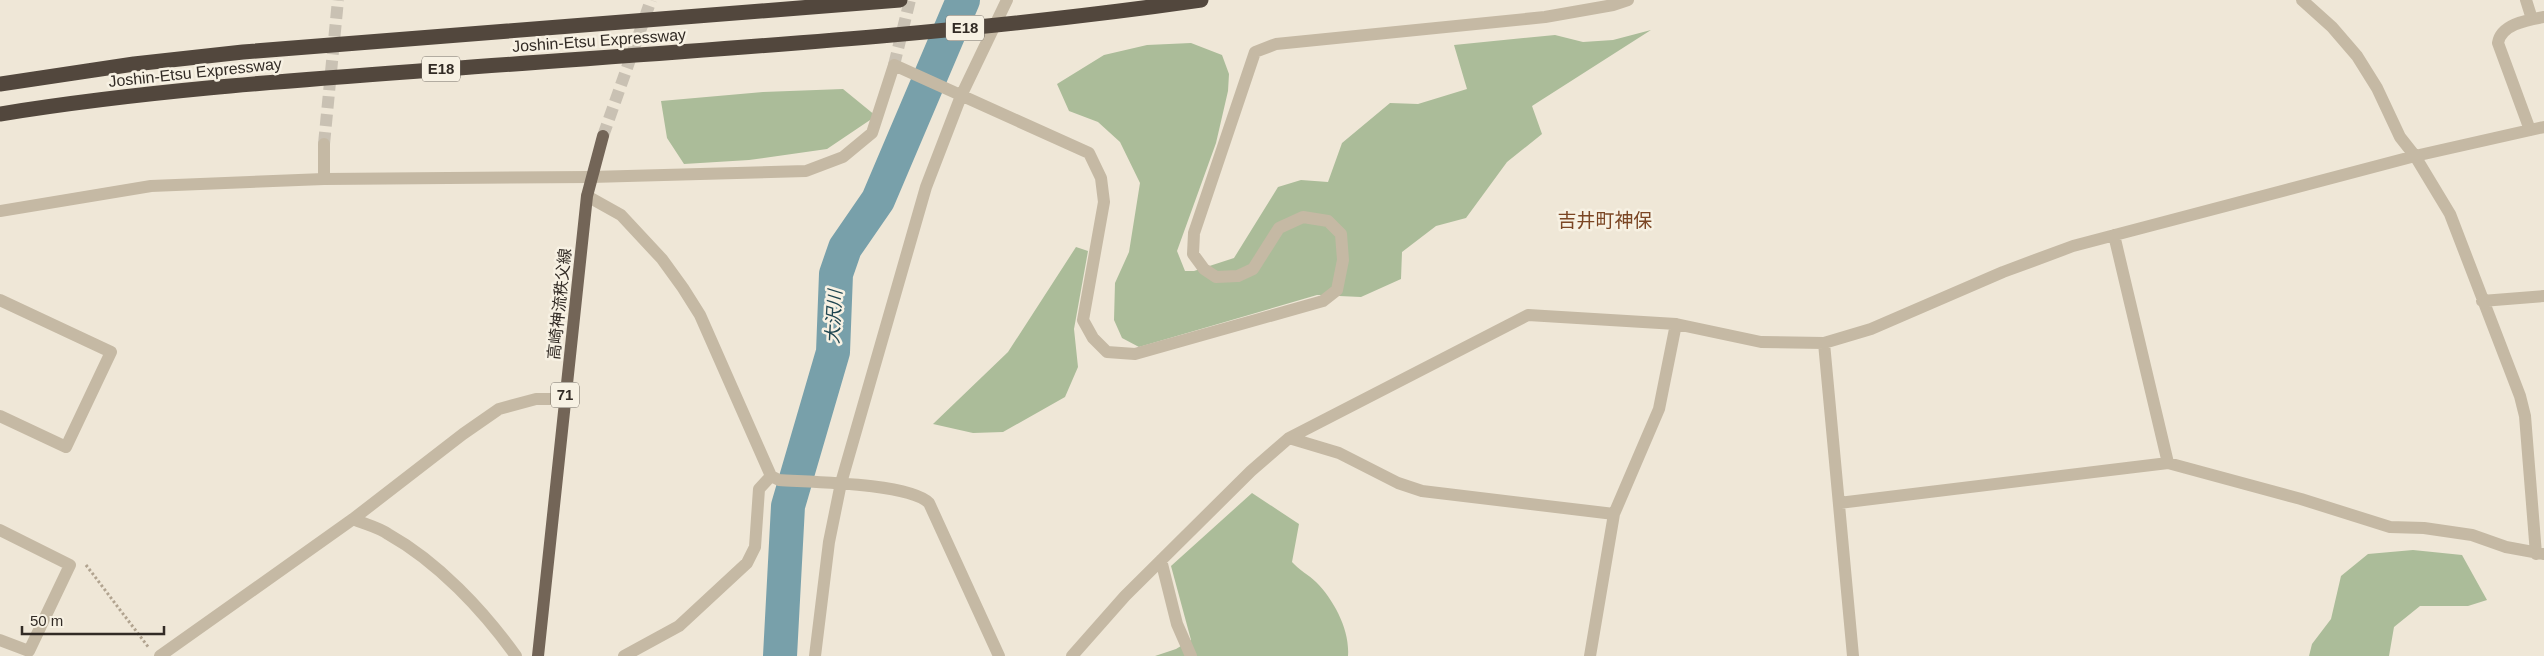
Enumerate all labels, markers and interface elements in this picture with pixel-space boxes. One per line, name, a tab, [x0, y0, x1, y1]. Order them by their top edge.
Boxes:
road number: E18	[946, 15, 984, 40]
street label: Joshin-Etsu Expressway	[512, 26, 687, 55]
street label: Joshin-Etsu Expressway	[107, 55, 283, 90]
road number: E18	[422, 56, 460, 82]
district label: 吉井町神保	[1557, 210, 1653, 231]
street label: 高崎神流秩父線	[545, 247, 574, 361]
water label: 大沢川	[823, 288, 846, 344]
road number: 71	[551, 382, 579, 408]
scale bar	[22, 604, 165, 636]
text: 50 m	[30, 612, 63, 629]

